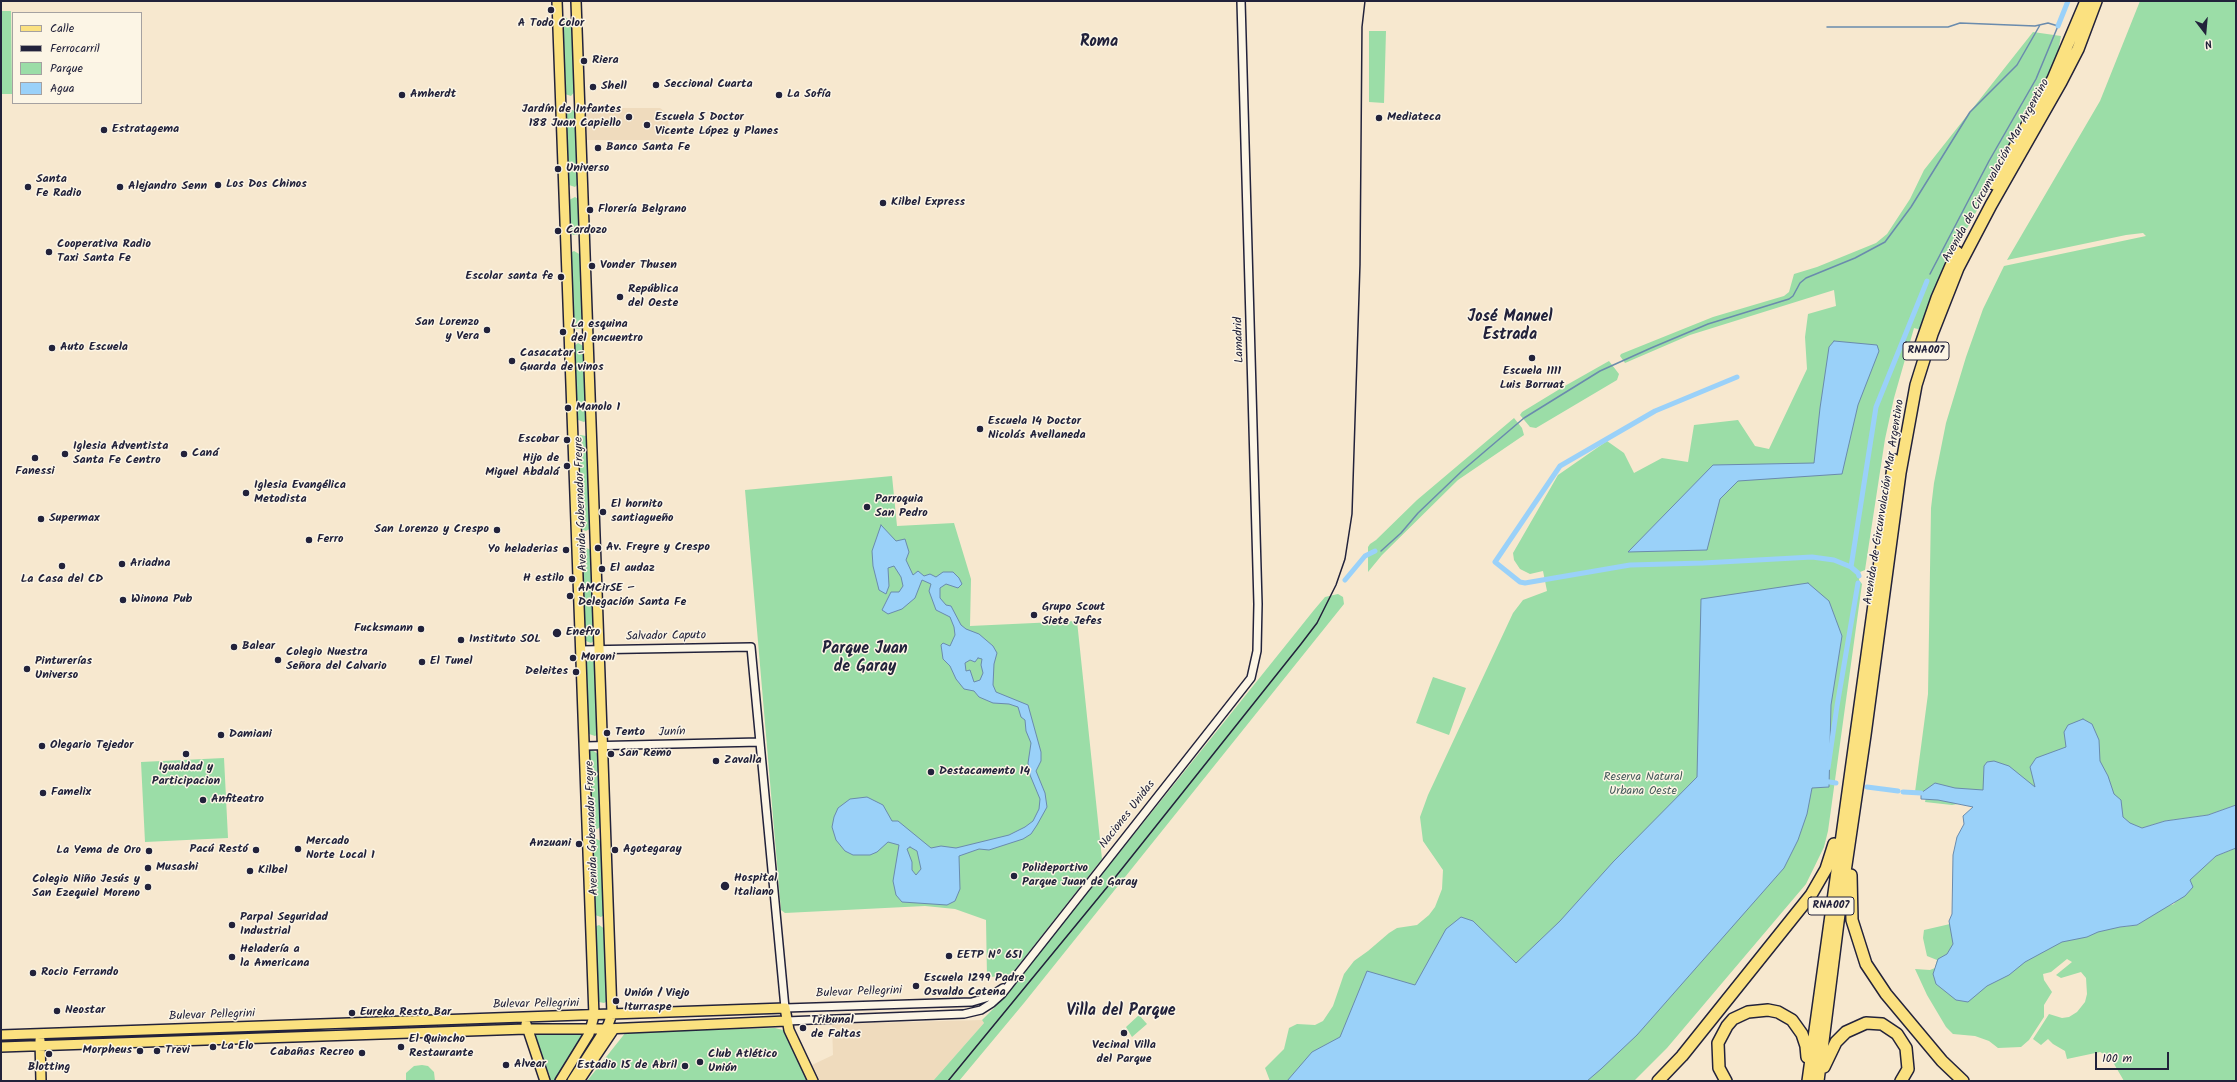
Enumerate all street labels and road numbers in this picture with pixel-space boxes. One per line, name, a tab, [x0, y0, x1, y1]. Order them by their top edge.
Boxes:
street label: Avenida de Circunvalación Mar Argentino	[1940, 77, 2054, 265]
street label: Lamadrid	[1232, 317, 1248, 363]
road number: RNA007	[1903, 342, 1949, 360]
street label: Avenida de Circunvalación Mar Argentino	[1862, 399, 1908, 605]
street label: Avenida Gobernador Freyre	[572, 436, 592, 572]
street label: Salvador Caputo	[626, 629, 706, 645]
street label: Junín	[658, 725, 686, 741]
street label: Avenida Gobernador Freyre	[583, 760, 603, 896]
street label: Naciones Unidas	[1097, 778, 1159, 852]
road number: RNA007	[1808, 897, 1854, 915]
street label: Bulevar Pellegrini	[816, 984, 902, 1002]
street label: Bulevar Pellegrini	[493, 997, 579, 1013]
street label: Bulevar Pellegrini	[169, 1007, 255, 1025]

